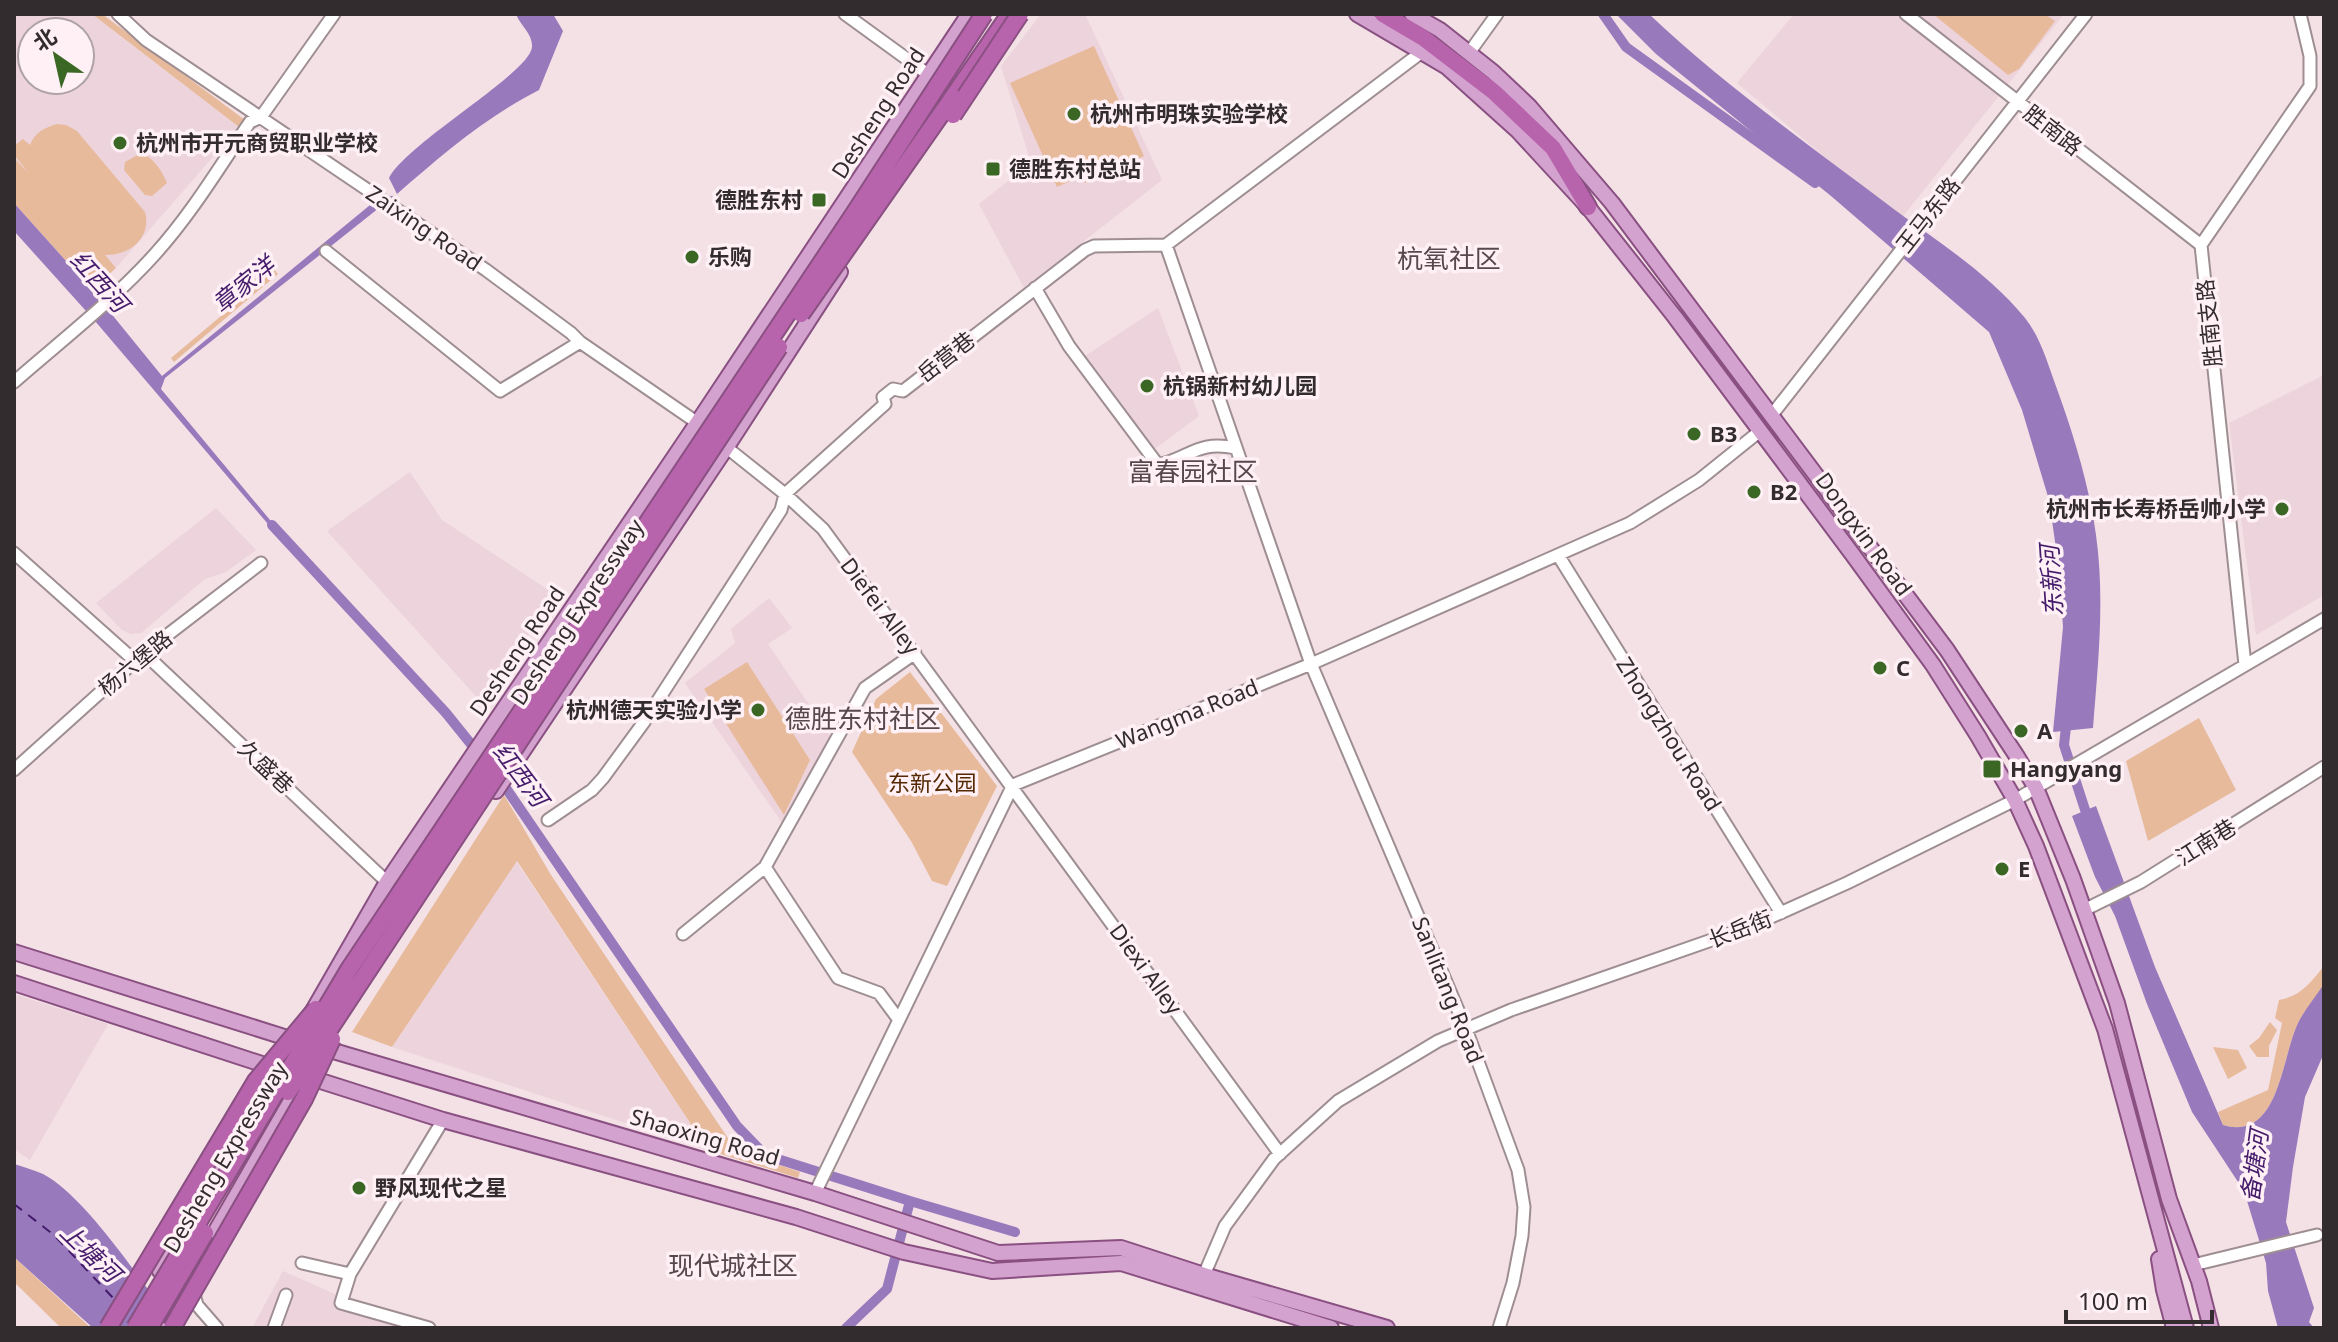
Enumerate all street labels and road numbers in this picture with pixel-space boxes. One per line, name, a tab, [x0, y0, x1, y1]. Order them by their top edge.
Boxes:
street label: Desheng Road	[824, 41, 931, 184]
street label: 胜南路	[2018, 97, 2089, 161]
street label: 王马东路	[1888, 170, 1966, 258]
street label: Zaixing Road	[361, 177, 488, 277]
street label: 胜南支路	[2188, 278, 2228, 368]
street label: 岳营巷	[910, 324, 981, 388]
street label: Dongxin Road	[1810, 466, 1920, 601]
street label: Desheng Expressway	[503, 512, 650, 710]
street label: Diefei Alley	[834, 551, 928, 661]
street label: Desheng Road	[462, 580, 571, 721]
street label: 杨六堡路	[91, 622, 178, 702]
street label: Zhongzhou Road	[1610, 651, 1729, 816]
street label: Wangma Road	[1111, 671, 1262, 755]
street label: 久盛巷	[232, 733, 301, 800]
street label: 江南巷	[2170, 811, 2241, 871]
street label: 长岳街	[1703, 902, 1776, 954]
street label: Sanlitang Road	[1406, 912, 1492, 1067]
street label: Diexi Alley	[1104, 917, 1190, 1020]
street label: Desheng Expressway	[155, 1055, 294, 1258]
street label: Shaoxing Road	[627, 1100, 783, 1172]

